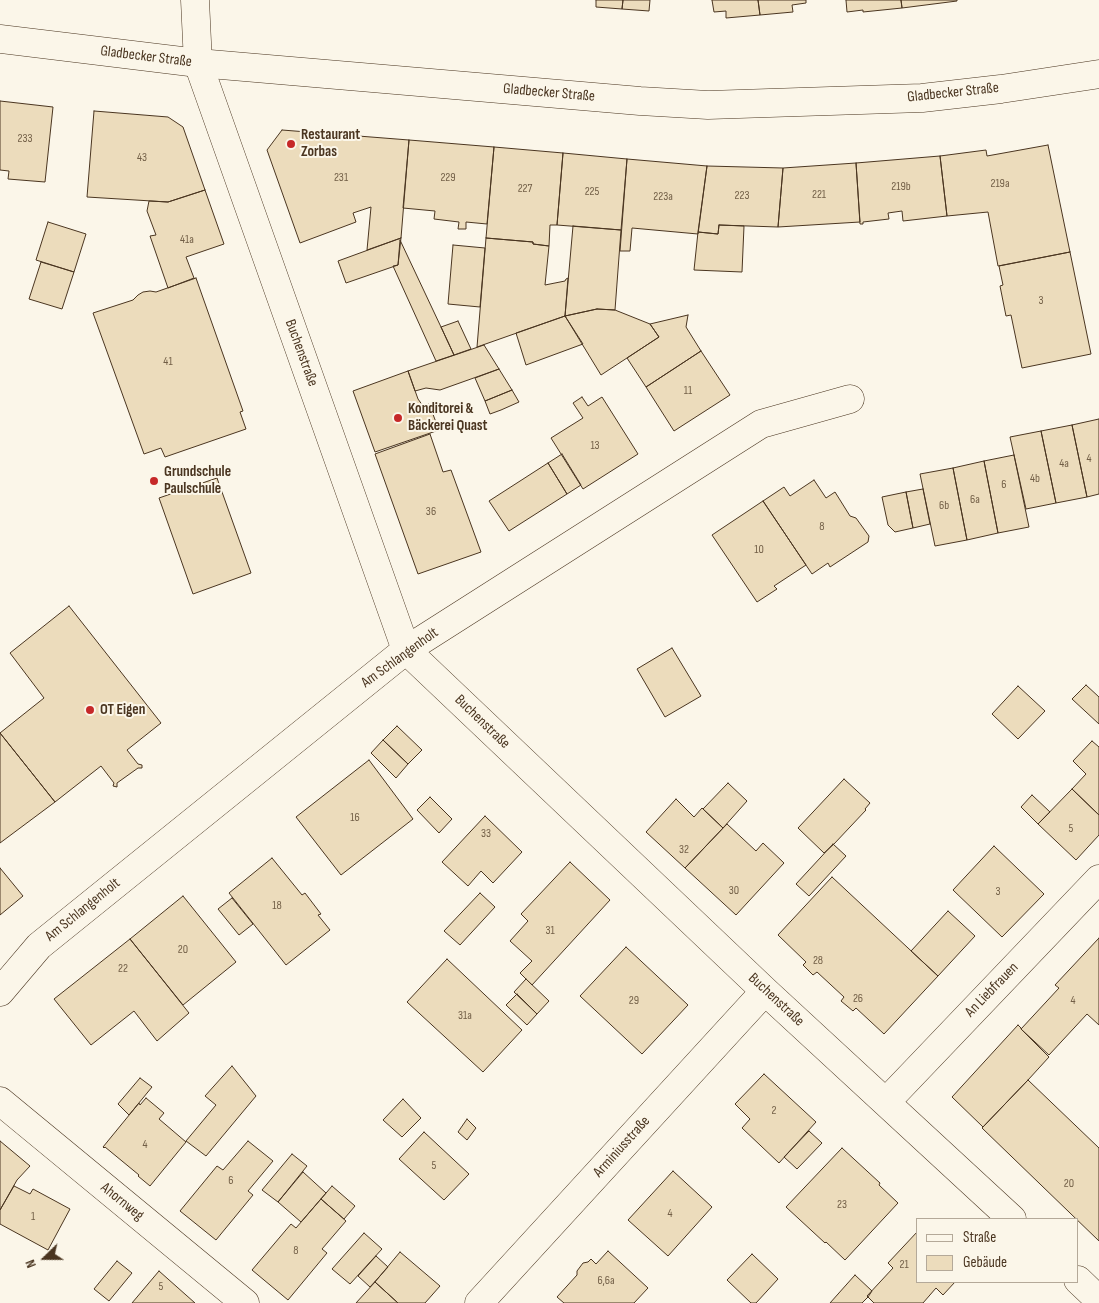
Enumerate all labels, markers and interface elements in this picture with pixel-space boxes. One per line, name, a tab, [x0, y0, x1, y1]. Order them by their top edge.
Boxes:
street label: Gladbecker Straße	[99, 42, 193, 72]
street label: Gladbecker Straße	[906, 79, 1000, 107]
street label: Gladbecker Straße	[502, 80, 596, 106]
place label: Restaurant Zorbas	[301, 126, 360, 161]
house number: 233	[17, 132, 33, 146]
marker: Restaurant Zorbas	[285, 138, 297, 150]
house number: 43	[137, 151, 147, 165]
house number: 231	[334, 171, 348, 185]
house number: 229	[440, 171, 456, 185]
house number: 219a	[990, 177, 1010, 191]
house number: 219b	[891, 180, 911, 194]
house number: 227	[518, 182, 532, 196]
house number: 225	[585, 185, 599, 199]
house number: 221	[812, 188, 826, 202]
house number: 223	[735, 189, 749, 203]
house number: 223a	[653, 190, 673, 204]
house number: 41a	[180, 233, 194, 247]
house number: 3	[1038, 294, 1044, 308]
street label: Buchenstraße	[281, 317, 321, 389]
house number: 41	[163, 355, 173, 369]
house number: 11	[684, 384, 692, 398]
place label: Konditorei & Bäckerei Quast	[408, 400, 488, 435]
marker: Konditorei & Bäckerei Quast	[392, 412, 404, 424]
house number: 13	[590, 439, 600, 453]
house number: 4	[1086, 452, 1092, 466]
house number: 4a	[1059, 457, 1069, 471]
place label: Grundschule Paulschule	[164, 463, 231, 498]
house number: 4b	[1030, 472, 1040, 486]
marker: Grundschule Paulschule	[148, 475, 160, 487]
house number: 6	[1001, 478, 1007, 492]
house number: 6a	[970, 493, 980, 507]
house number: 6b	[939, 499, 949, 513]
house number: 36	[426, 505, 436, 519]
house number: 8	[819, 520, 825, 534]
house number: 10	[754, 543, 764, 557]
street label: Am Schlangenholt	[358, 624, 442, 692]
street label: Buchenstraße	[451, 691, 513, 753]
place label: OT Eigen	[100, 701, 145, 719]
marker: OT Eigen	[84, 704, 96, 716]
house number: 16	[350, 811, 360, 825]
house number: 5	[1069, 822, 1073, 836]
house number: 33	[481, 827, 491, 841]
house number: 32	[679, 843, 689, 857]
street label: Am Schlangenholt	[42, 874, 124, 946]
house number: 30	[729, 884, 739, 898]
house number: 3	[995, 885, 1001, 899]
house number: 18	[272, 899, 282, 913]
house number: 31	[545, 924, 555, 938]
house number: 20	[178, 943, 188, 957]
house number: 28	[813, 954, 823, 968]
street label: An Liebfrauen	[962, 959, 1022, 1021]
house number: 22	[118, 962, 128, 976]
street label: Buchenstraße	[744, 970, 808, 1030]
house number: 26	[853, 992, 863, 1006]
house number: 29	[629, 994, 639, 1008]
house number: 4	[1070, 994, 1076, 1008]
house number: 31a	[458, 1009, 472, 1023]
house number: 2	[772, 1104, 776, 1118]
street label: Arminiusstraße	[590, 1113, 654, 1181]
house number: 4	[142, 1138, 148, 1152]
house number: 5	[432, 1159, 436, 1173]
house number: 6	[228, 1174, 234, 1188]
house number: 20	[1064, 1177, 1074, 1191]
street label: Ahornweg	[97, 1179, 147, 1225]
house number: 23	[837, 1198, 847, 1212]
house number: 4	[667, 1207, 673, 1221]
house number: 1	[31, 1210, 35, 1224]
legend	[916, 1218, 1079, 1283]
text: Straße	[963, 1228, 996, 1247]
north arrow	[20, 1233, 70, 1283]
house number: 8	[293, 1244, 299, 1258]
text: Gebäude	[963, 1253, 1007, 1272]
text: N	[21, 1257, 40, 1270]
house number: 21	[899, 1258, 909, 1272]
house number: 6,6a	[597, 1274, 615, 1288]
house number: 5	[159, 1280, 163, 1294]

